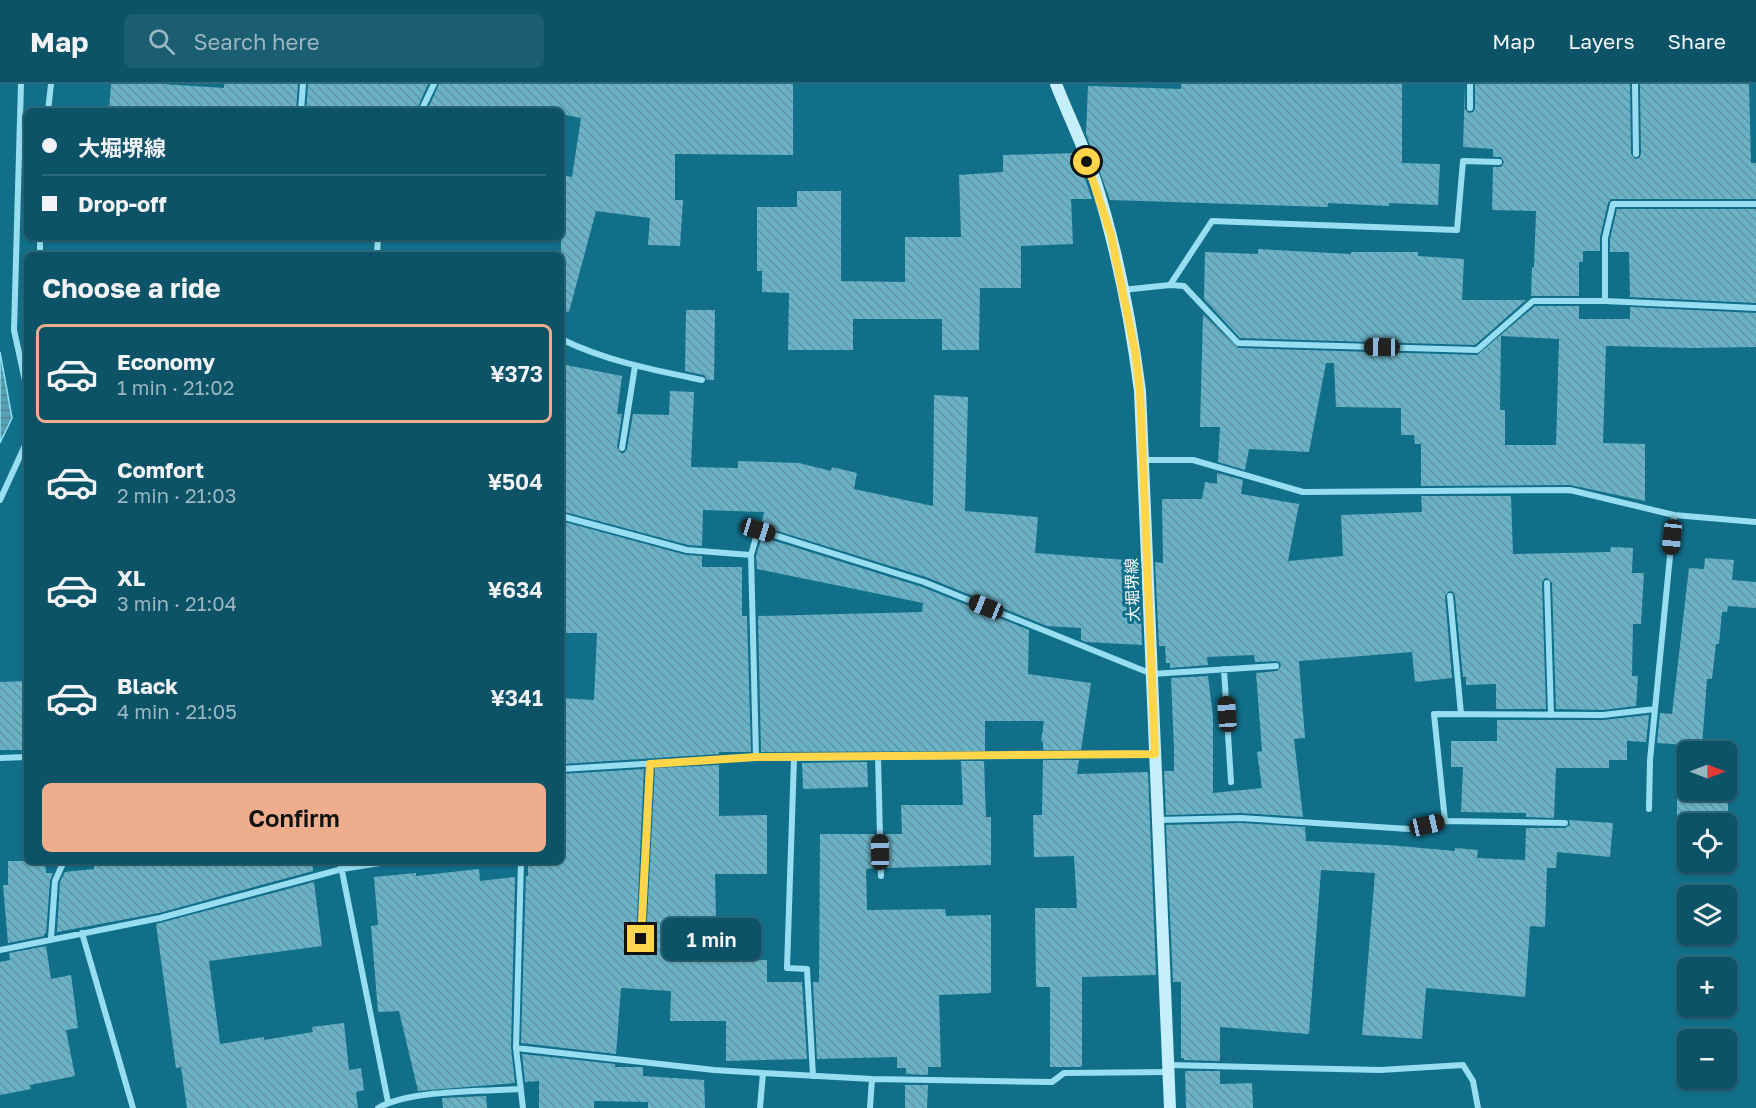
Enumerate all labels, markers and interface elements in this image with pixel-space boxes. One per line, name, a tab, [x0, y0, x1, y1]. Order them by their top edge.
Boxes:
search box	[124, 14, 544, 68]
text: Map	[30, 25, 88, 58]
icon: search	[145, 25, 178, 58]
text: Search here	[193, 28, 319, 55]
text: Map	[1492, 28, 1535, 54]
text: Layers	[1568, 28, 1635, 54]
text: Share	[1668, 28, 1726, 54]
text: 大堀堺線	[78, 134, 166, 161]
route start	[1073, 148, 1100, 175]
text: Drop-off	[78, 190, 167, 217]
text: Choose a ride	[42, 272, 221, 304]
car	[1364, 338, 1400, 356]
icon: car	[45, 347, 99, 401]
text: Economy	[117, 348, 215, 375]
text: ¥373	[490, 360, 543, 387]
text: 1 min · 21:02	[117, 375, 234, 399]
icon: car	[45, 455, 99, 509]
text: Comfort	[117, 456, 204, 483]
text: ¥504	[488, 468, 543, 495]
text: 2 min · 21:03	[117, 483, 236, 507]
car	[738, 516, 778, 544]
car	[1661, 518, 1683, 556]
street label: 大堀堺線	[1121, 558, 1143, 622]
icon: car	[45, 563, 99, 617]
text: XL	[117, 564, 145, 591]
text: ¥634	[488, 576, 543, 603]
text: 3 min · 21:04	[117, 591, 237, 615]
car	[966, 592, 1006, 622]
icon: car	[45, 671, 99, 725]
text: Black	[117, 672, 178, 699]
text: ¥341	[491, 684, 543, 711]
car	[1217, 695, 1237, 733]
text: 4 min · 21:05	[117, 699, 237, 723]
north arrow	[1677, 741, 1737, 801]
map controls	[1677, 741, 1737, 1089]
button: Confirm	[42, 783, 546, 852]
car	[1407, 812, 1447, 838]
button: locate	[1677, 813, 1737, 873]
car	[871, 834, 889, 870]
button: layers	[1677, 885, 1737, 945]
callout: 1 min	[662, 918, 761, 960]
route end	[627, 925, 654, 952]
text: 1 min	[686, 927, 737, 951]
button: +	[1677, 957, 1737, 1017]
button: −	[1677, 1029, 1737, 1089]

